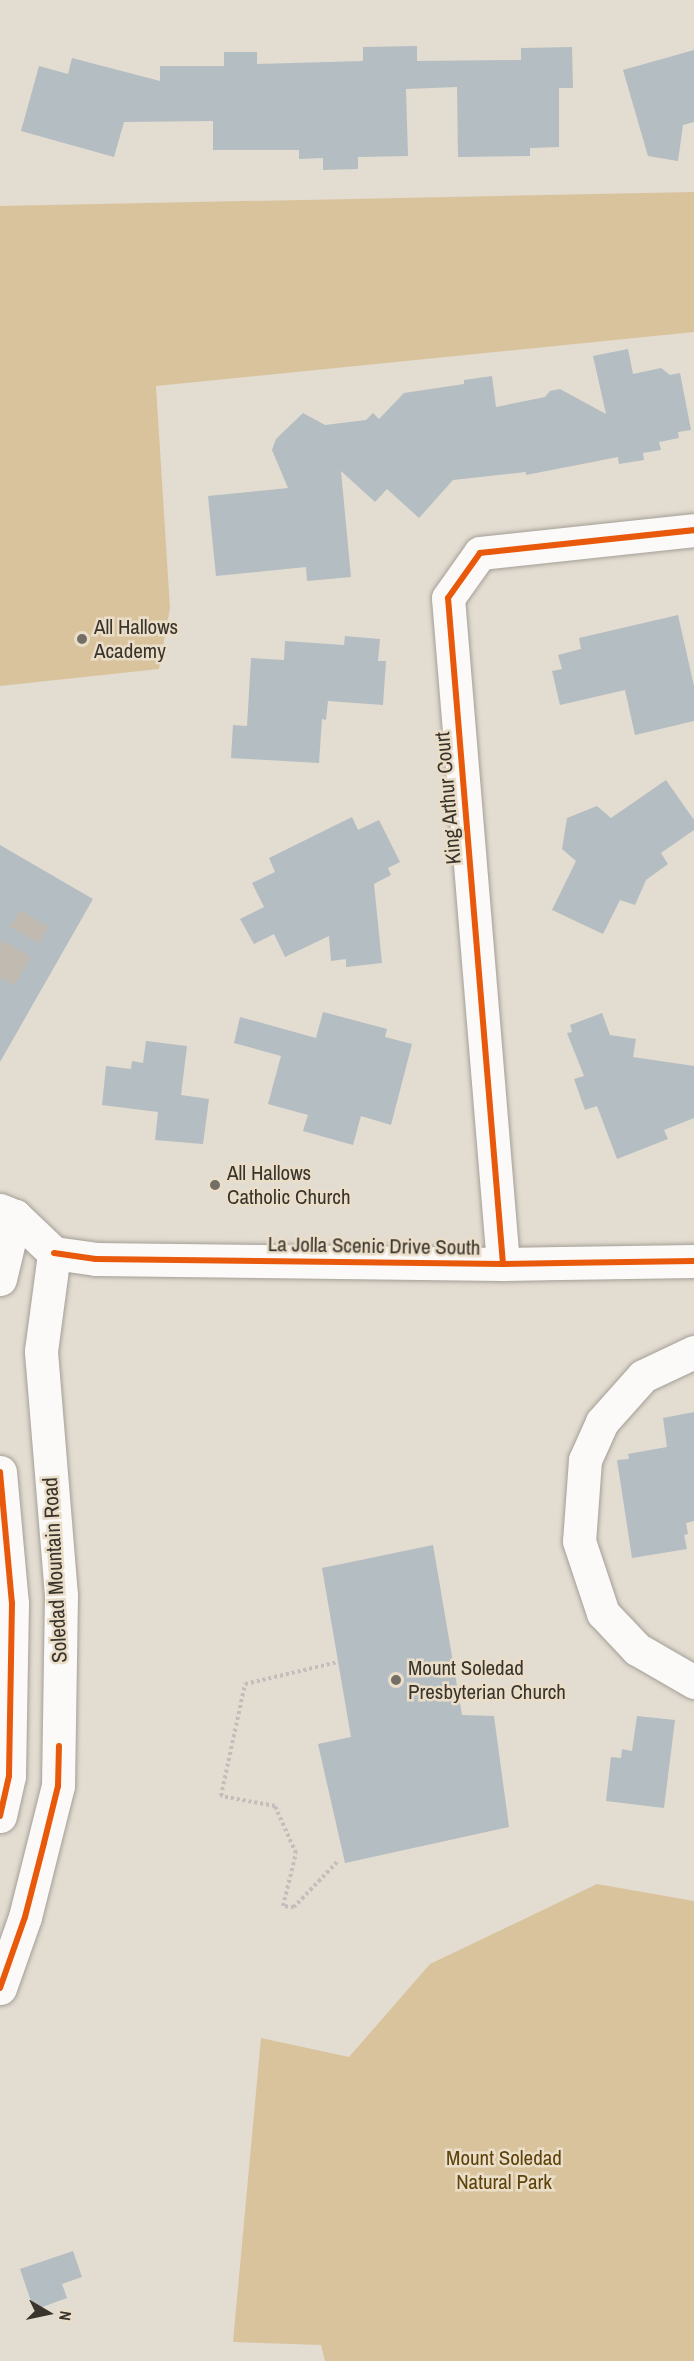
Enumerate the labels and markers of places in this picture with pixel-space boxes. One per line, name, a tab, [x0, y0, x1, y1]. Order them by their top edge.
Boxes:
place label: All Hallows Academy	[94, 614, 178, 664]
marker: All Hallows Academy	[75, 632, 89, 646]
place label: All Hallows Catholic Church	[227, 1160, 350, 1210]
marker: All Hallows Catholic Church	[208, 1178, 222, 1192]
place label: Mount Soledad Presbyterian Church	[408, 1655, 566, 1705]
marker: Mount Soledad Presbyterian Church	[389, 1673, 403, 1687]

